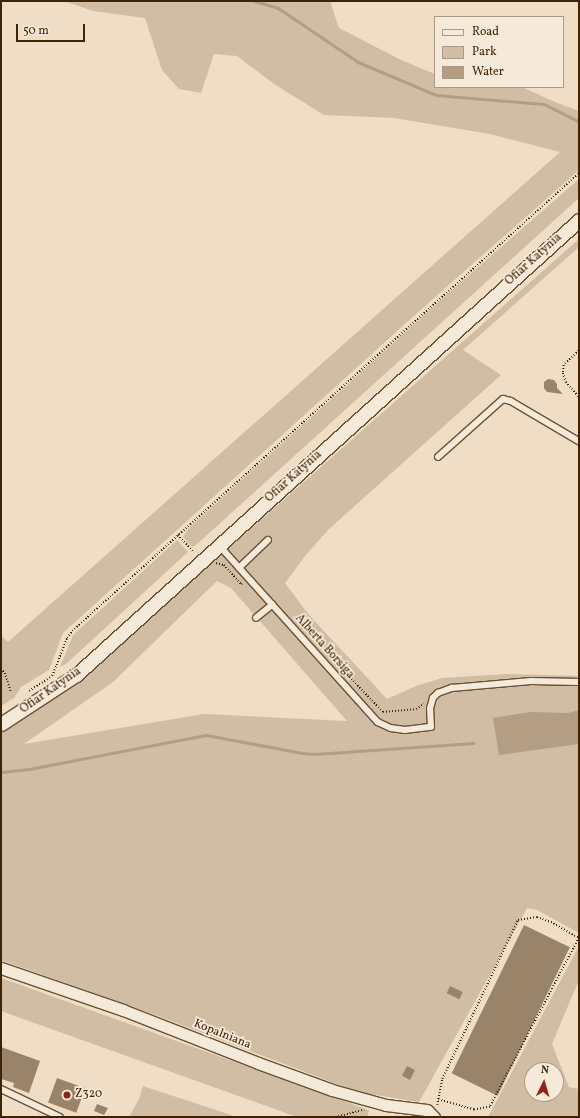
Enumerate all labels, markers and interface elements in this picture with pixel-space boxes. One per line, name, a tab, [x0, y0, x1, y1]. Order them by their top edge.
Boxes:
scale bar	[18, 16, 87, 42]
legend	[434, 16, 564, 88]
text: 50 m	[23, 23, 49, 39]
text: Road	[472, 24, 499, 40]
text: Park	[472, 44, 497, 60]
text: Water	[472, 64, 504, 80]
street label: Ofiar Katynia	[503, 231, 565, 289]
street label: Ofiar Katynia	[263, 448, 325, 506]
street label: Alberta Borsiga	[291, 612, 357, 682]
street label: Ofiar Katynia	[18, 665, 84, 717]
street label: Kopalniana	[191, 1017, 253, 1053]
north arrow	[524, 1062, 564, 1102]
text: N	[540, 1063, 550, 1078]
place label: Z320	[75, 1088, 102, 1102]
marker: Z320	[62, 1090, 72, 1100]

